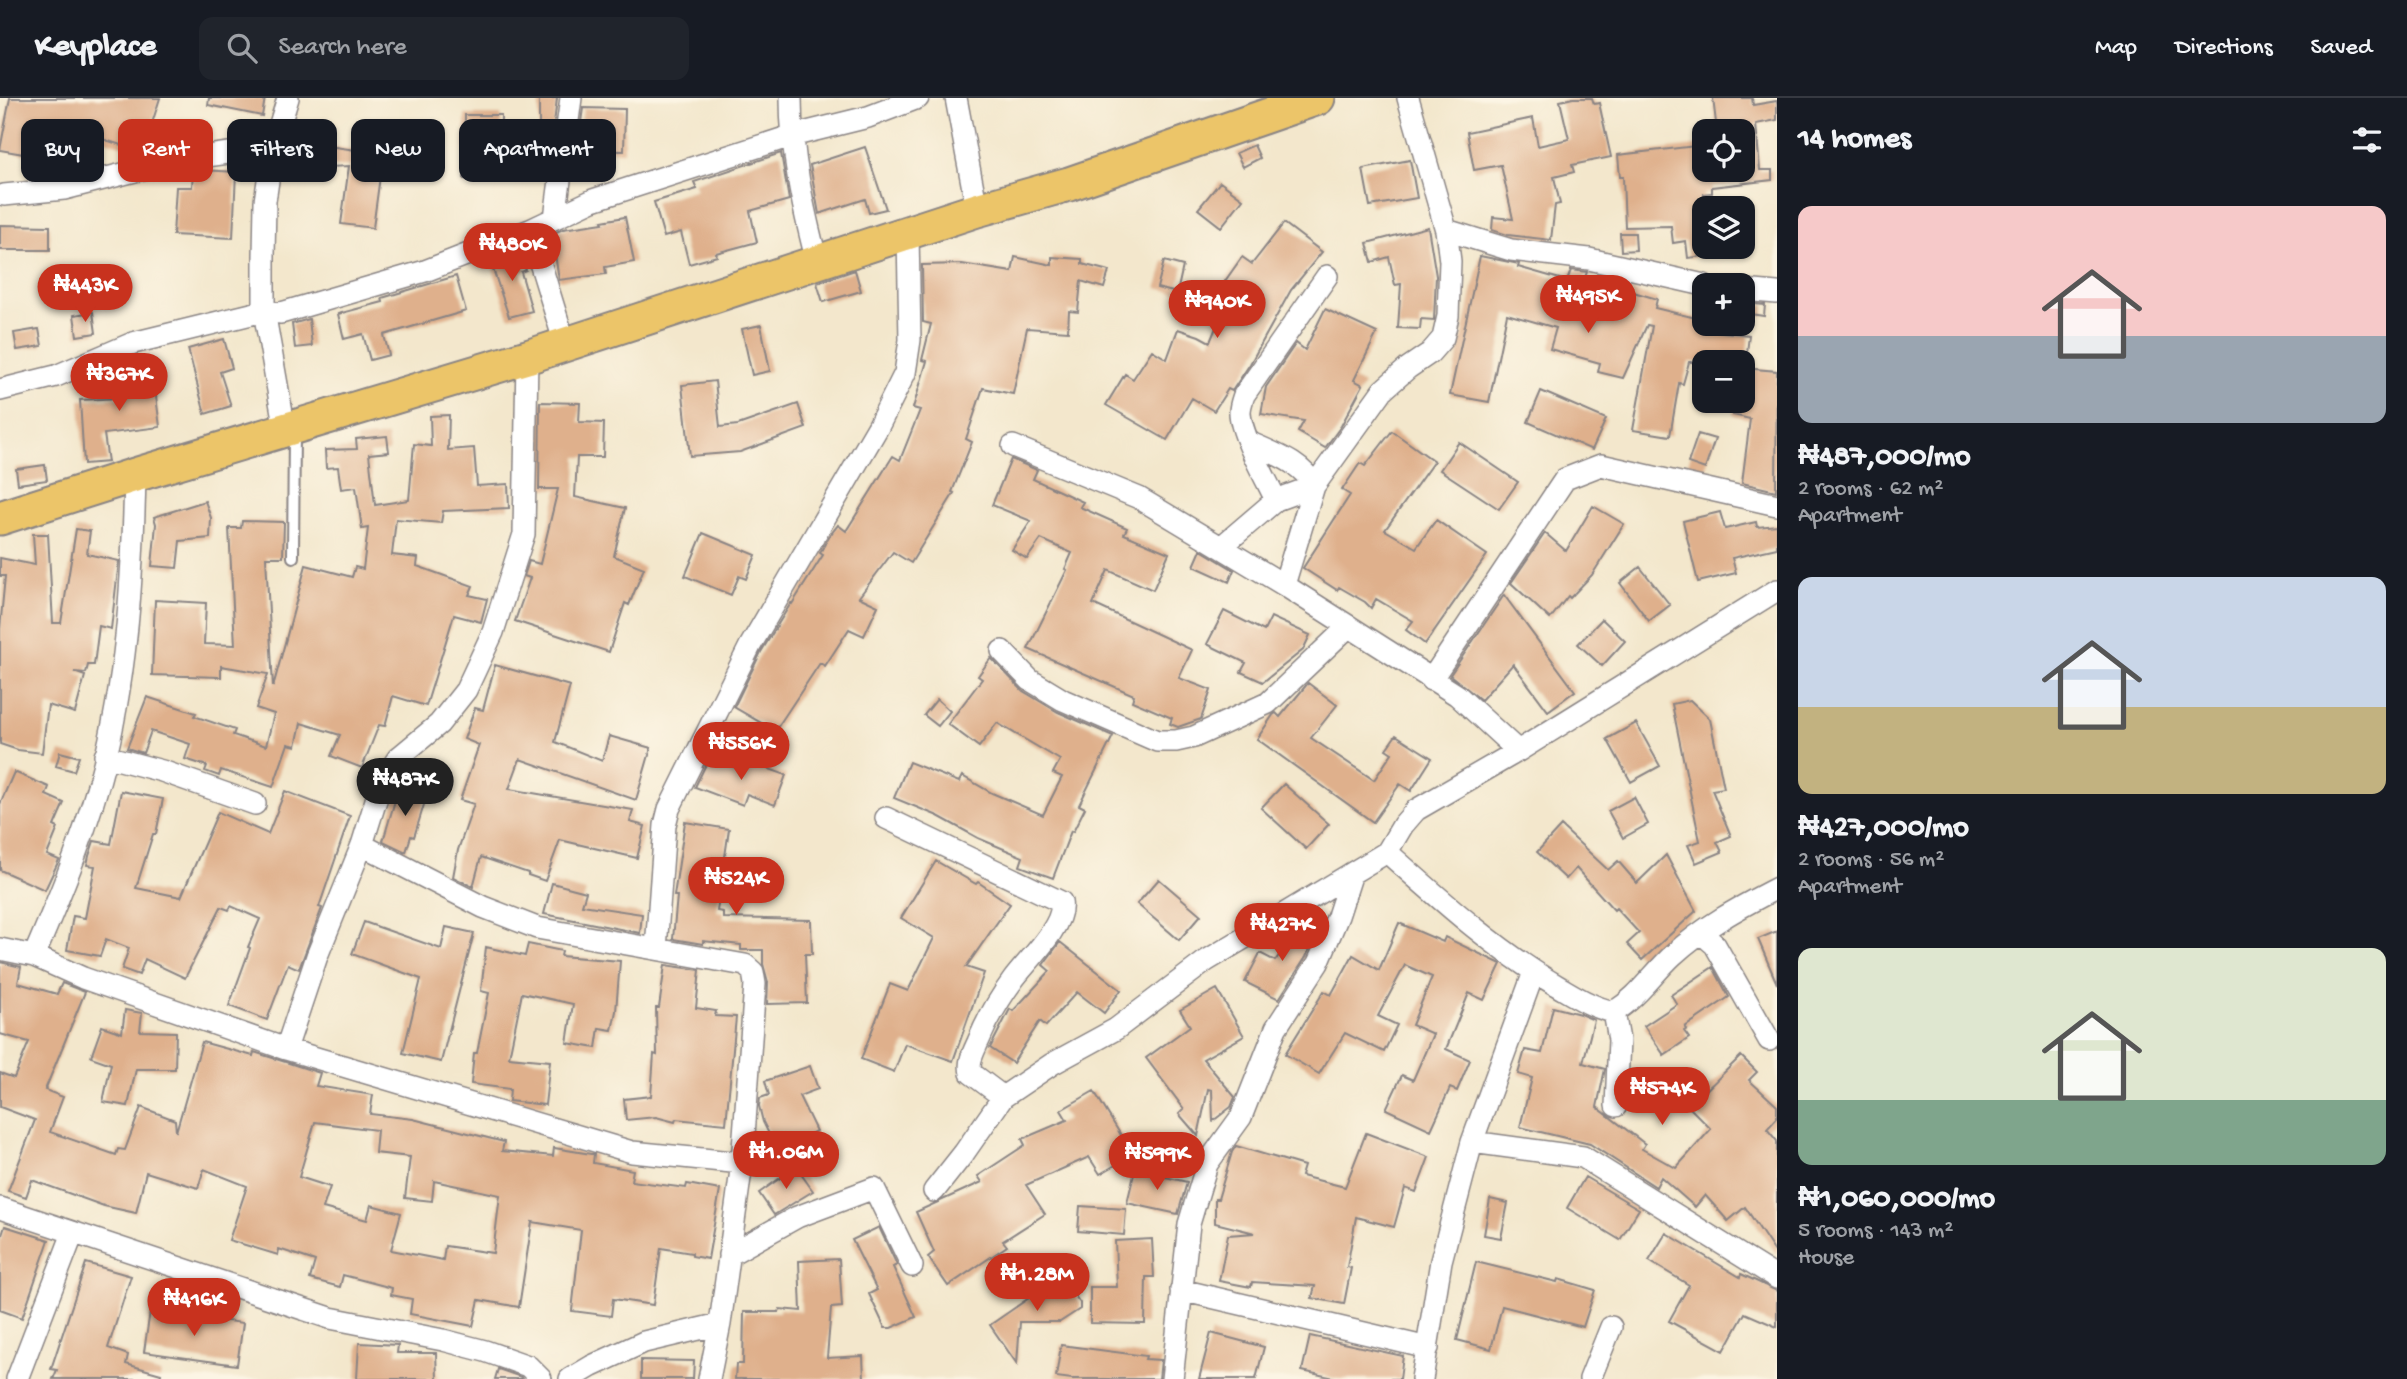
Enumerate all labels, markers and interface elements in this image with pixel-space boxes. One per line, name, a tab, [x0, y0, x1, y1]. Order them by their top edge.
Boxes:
search box	[199, 17, 689, 80]
text: Keyplace	[35, 29, 157, 67]
icon: search	[223, 29, 261, 67]
text: Search here	[279, 33, 407, 64]
text: Map	[2095, 34, 2137, 63]
text: Directions	[2175, 34, 2273, 63]
text: Saved	[2311, 34, 2372, 63]
chip: Buy	[21, 119, 104, 182]
chip: Rent	[118, 119, 213, 182]
chip: Filters	[227, 119, 337, 182]
chip: New	[351, 119, 445, 182]
chip: Apartment	[459, 119, 616, 182]
map controls	[1692, 119, 1755, 413]
button: locate	[1692, 119, 1755, 182]
icon: filters	[2348, 121, 2386, 159]
text: 14 homes	[1798, 123, 1911, 158]
button: layers	[1692, 196, 1755, 259]
pin: ₦480K	[463, 223, 561, 283]
text: ₦480K	[479, 232, 545, 259]
icon: home	[2029, 251, 2155, 377]
pin: ₦443K	[36, 264, 134, 324]
text: ₦443K	[54, 273, 116, 300]
button: +	[1692, 273, 1755, 336]
pin: ₦495K	[1539, 275, 1637, 335]
pin: ₦940K	[1168, 280, 1266, 340]
text: ₦495K	[1556, 284, 1620, 311]
text: ₦940K	[1185, 289, 1249, 316]
button: −	[1692, 350, 1755, 413]
pin: ₦367K	[70, 354, 168, 413]
text: ₦367K	[87, 362, 151, 389]
text: ₦487,000/mo	[1798, 441, 1971, 476]
text: 2 rooms · 62 m²	[1798, 476, 1943, 503]
text: Apartment	[1798, 503, 1902, 530]
icon: home	[2029, 622, 2155, 748]
pin: ₦556K	[692, 722, 790, 782]
text: ₦556K	[708, 731, 774, 758]
pin: ₦487K	[356, 758, 454, 818]
text: ₦487K	[373, 767, 437, 794]
text: ₦427,000/mo	[1798, 812, 1969, 847]
text: 2 rooms · 56 m²	[1798, 847, 1944, 874]
pin: ₦524K	[687, 858, 785, 917]
text: ₦524K	[704, 866, 768, 893]
text: Apartment	[1798, 874, 1902, 901]
pin: ₦427K	[1233, 904, 1331, 963]
text: ₦427K	[1250, 912, 1314, 939]
icon: home	[2029, 993, 2155, 1119]
pin: ₦574K	[1613, 1068, 1711, 1127]
text: ₦574K	[1630, 1076, 1694, 1103]
pin: ₦1.06M	[729, 1132, 843, 1191]
pin: ₦599K	[1108, 1132, 1206, 1192]
text: ₦1.06M	[749, 1140, 823, 1167]
text: ₦599K	[1125, 1141, 1189, 1168]
text: ₦1,060,000/mo	[1798, 1183, 1995, 1218]
text: 5 rooms · 143 m²	[1798, 1218, 1953, 1245]
text: House	[1798, 1245, 1854, 1272]
pin: ₦1.28M	[980, 1254, 1094, 1313]
text: ₦1.28M	[1001, 1262, 1073, 1289]
pin: ₦416K	[145, 1278, 243, 1338]
text: ₦416K	[163, 1287, 225, 1314]

